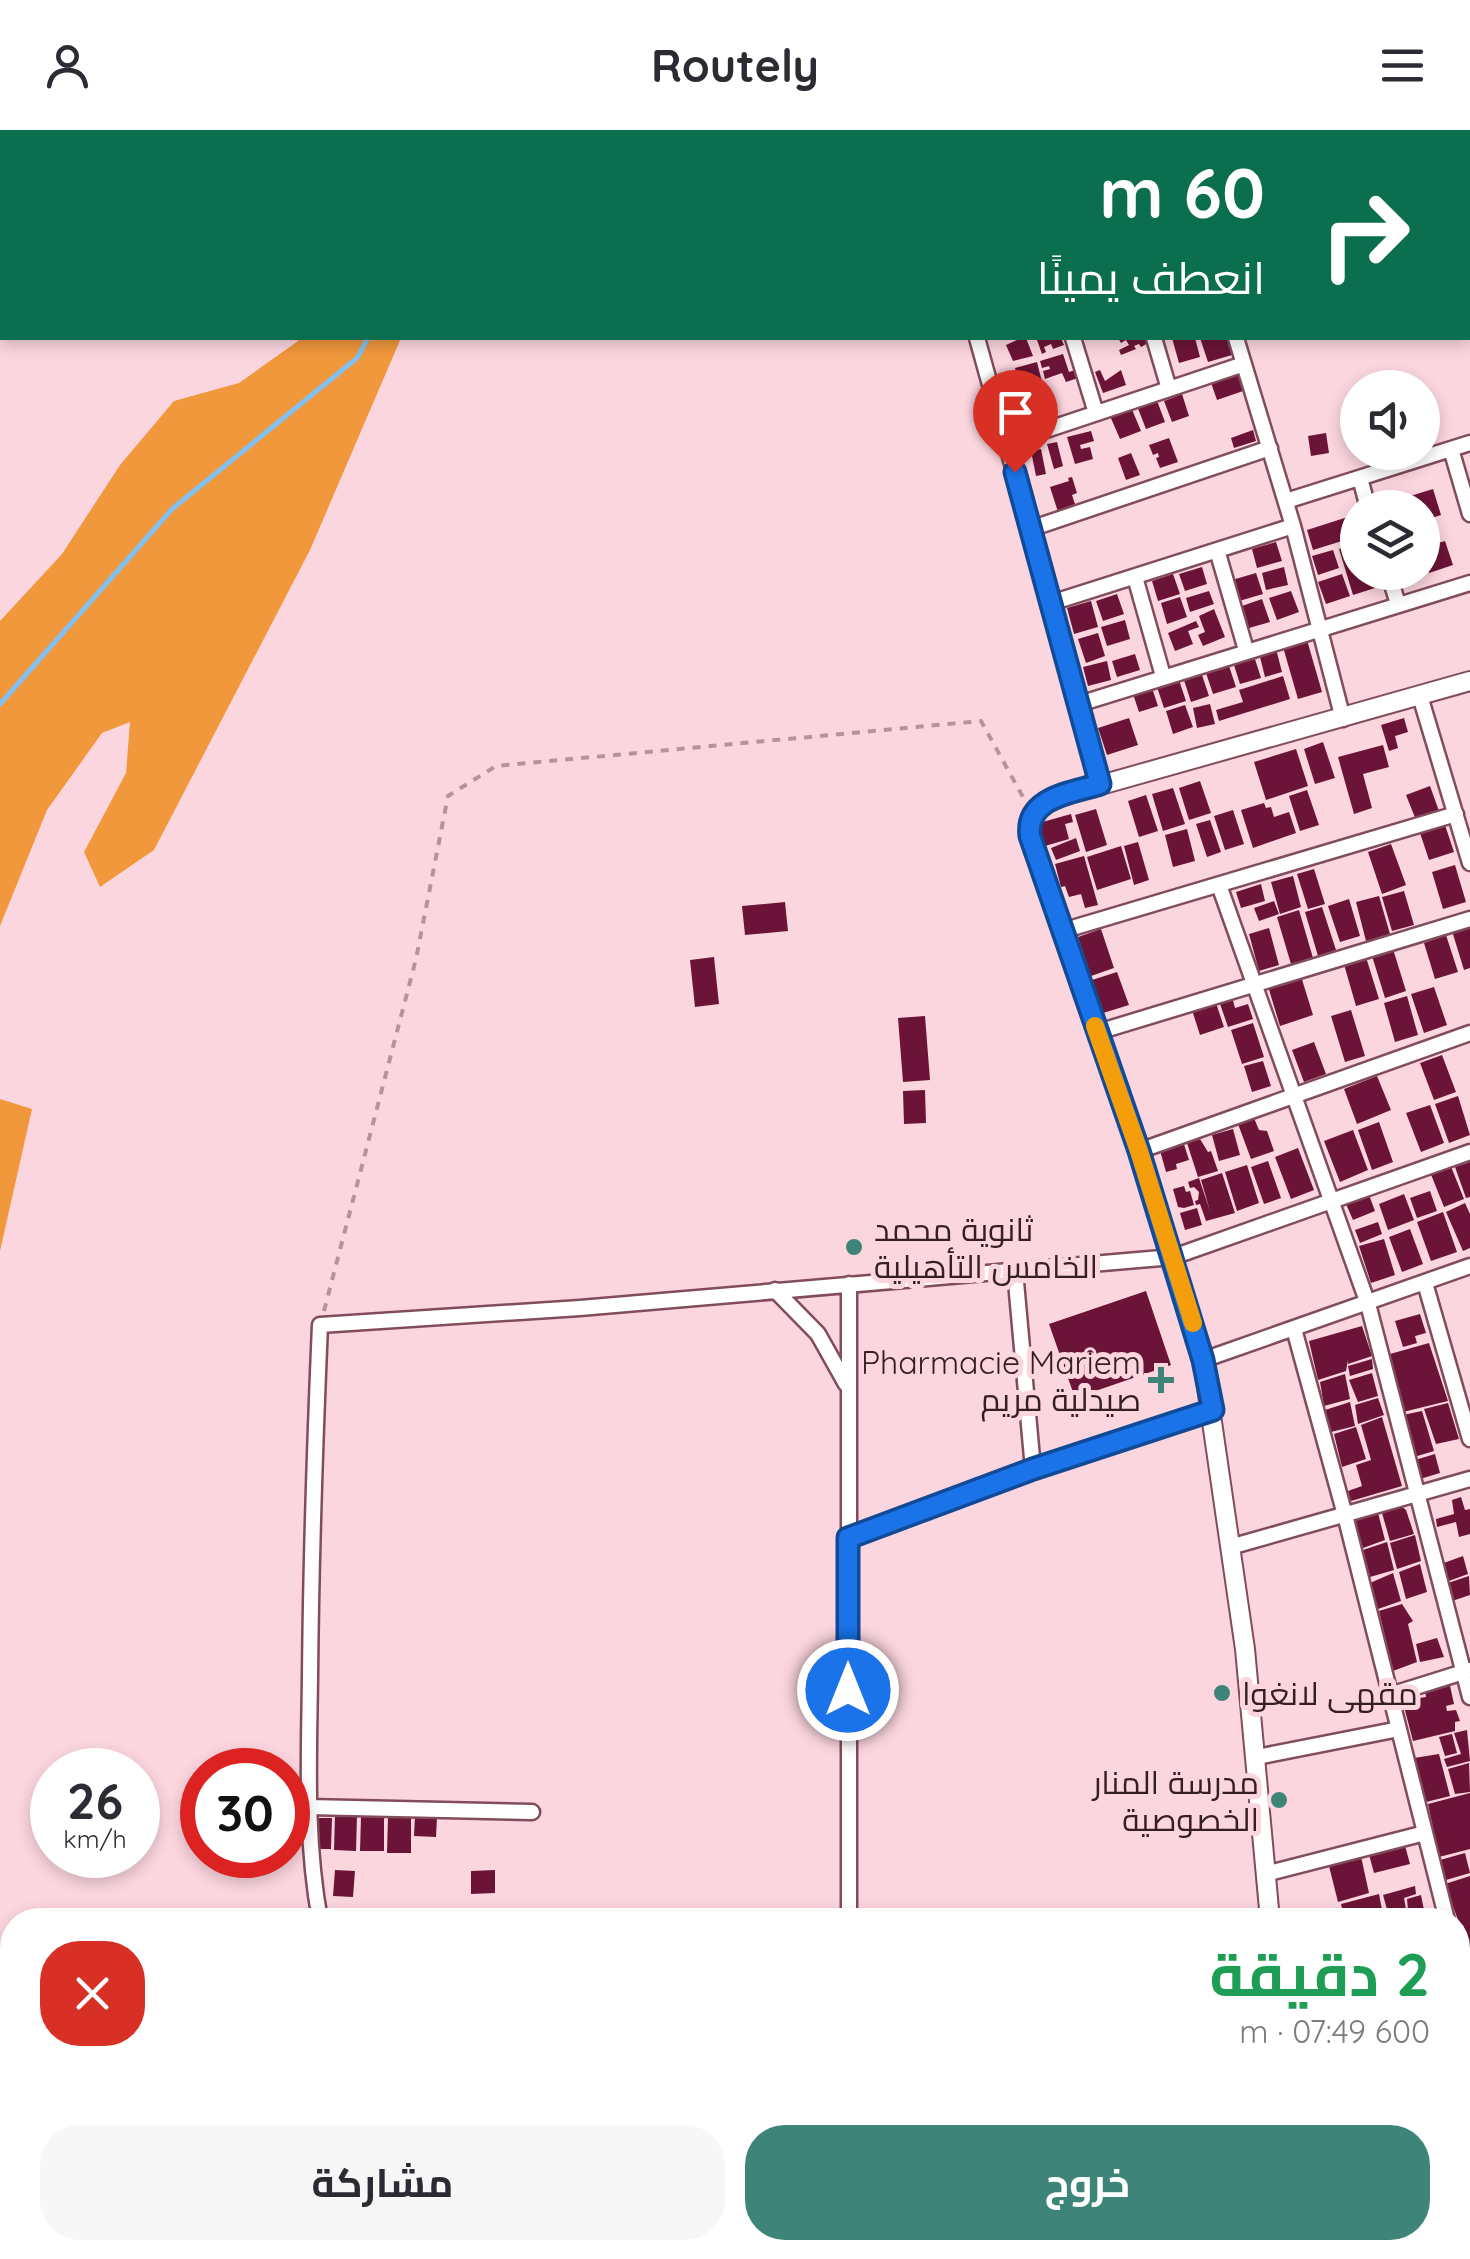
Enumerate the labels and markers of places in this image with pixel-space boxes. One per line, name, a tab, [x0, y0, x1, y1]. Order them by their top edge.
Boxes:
pin	[973, 370, 1058, 473]
place label: ثانوية محمد الخامس التأهيلية	[874, 1209, 1098, 1286]
marker: ثانوية محمد الخامس التأهيلية	[843, 1236, 865, 1258]
place label: Pharmacie Mariem صيدلية مريم	[861, 1342, 1141, 1422]
marker: Pharmacie Mariem صيدلية مريم	[1150, 1369, 1172, 1391]
place label: مقهى لانغوا	[1242, 1673, 1418, 1713]
marker: مقهى لانغوا	[1211, 1682, 1233, 1704]
place label: مدرسة المنار الخصوصية	[1091, 1762, 1259, 1839]
marker: مدرسة المنار الخصوصية	[1268, 1789, 1290, 1811]

